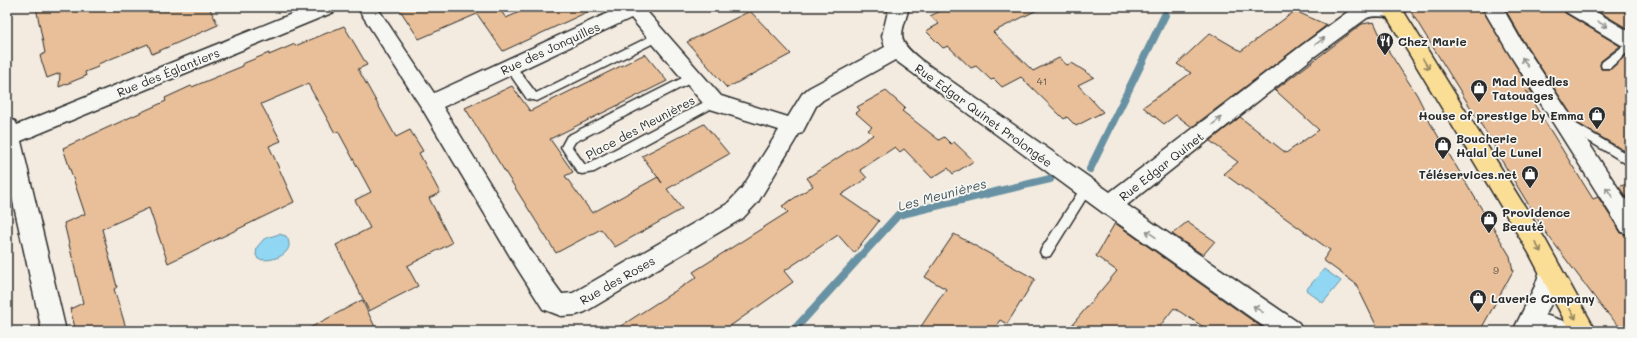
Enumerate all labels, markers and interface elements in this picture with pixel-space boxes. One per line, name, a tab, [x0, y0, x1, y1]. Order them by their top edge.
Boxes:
street label: Rue des Jonquilles	[498, 18, 602, 78]
one-way arrow	[1596, 20, 1608, 28]
restaurant icon: Chez Marie	[1375, 31, 1395, 56]
place label: Chez Marie	[1398, 33, 1467, 49]
one-way arrow	[1315, 37, 1326, 46]
street label: Rue des Églantiers	[114, 44, 222, 100]
one-way arrow	[1521, 57, 1529, 68]
one-way arrow	[1421, 59, 1430, 70]
street label: Rue Edgar Quinet Prolongée	[912, 60, 1056, 170]
place label: Mad Needles Tatouages	[1492, 73, 1568, 103]
house number: 41	[1037, 74, 1047, 88]
shop icon: Mad Needles Tatouages	[1469, 78, 1489, 103]
street label: Place des Meunières	[583, 91, 698, 163]
shop icon: House of prestige by Emma	[1587, 105, 1607, 130]
place label: House of prestige by Emma	[1418, 107, 1584, 123]
one-way arrow	[1212, 117, 1223, 125]
street label: Rue Edgar Quinet	[1115, 128, 1207, 204]
place label: Boucherie Halal de Lunel	[1456, 130, 1541, 160]
shop icon: Boucherie Halal de Lunel	[1433, 135, 1453, 160]
shop icon: Téléservices.net	[1520, 164, 1540, 189]
place label: Téléservices.net	[1419, 166, 1517, 182]
water label: Les Meunières	[896, 174, 988, 214]
one-way arrow	[1605, 187, 1613, 198]
place label: Providence Beauté	[1502, 204, 1570, 234]
shop icon: Providence Beauté	[1479, 209, 1499, 234]
one-way arrow	[1146, 230, 1157, 238]
one-way arrow	[1534, 241, 1542, 253]
street label: Rue des Roses	[577, 252, 658, 308]
house number: 9	[1493, 263, 1499, 277]
shop icon: Laverie Company	[1468, 288, 1488, 313]
place label: Laverie Company	[1491, 290, 1595, 306]
one-way arrow	[1253, 305, 1264, 313]
one-way arrow	[1570, 308, 1578, 320]

